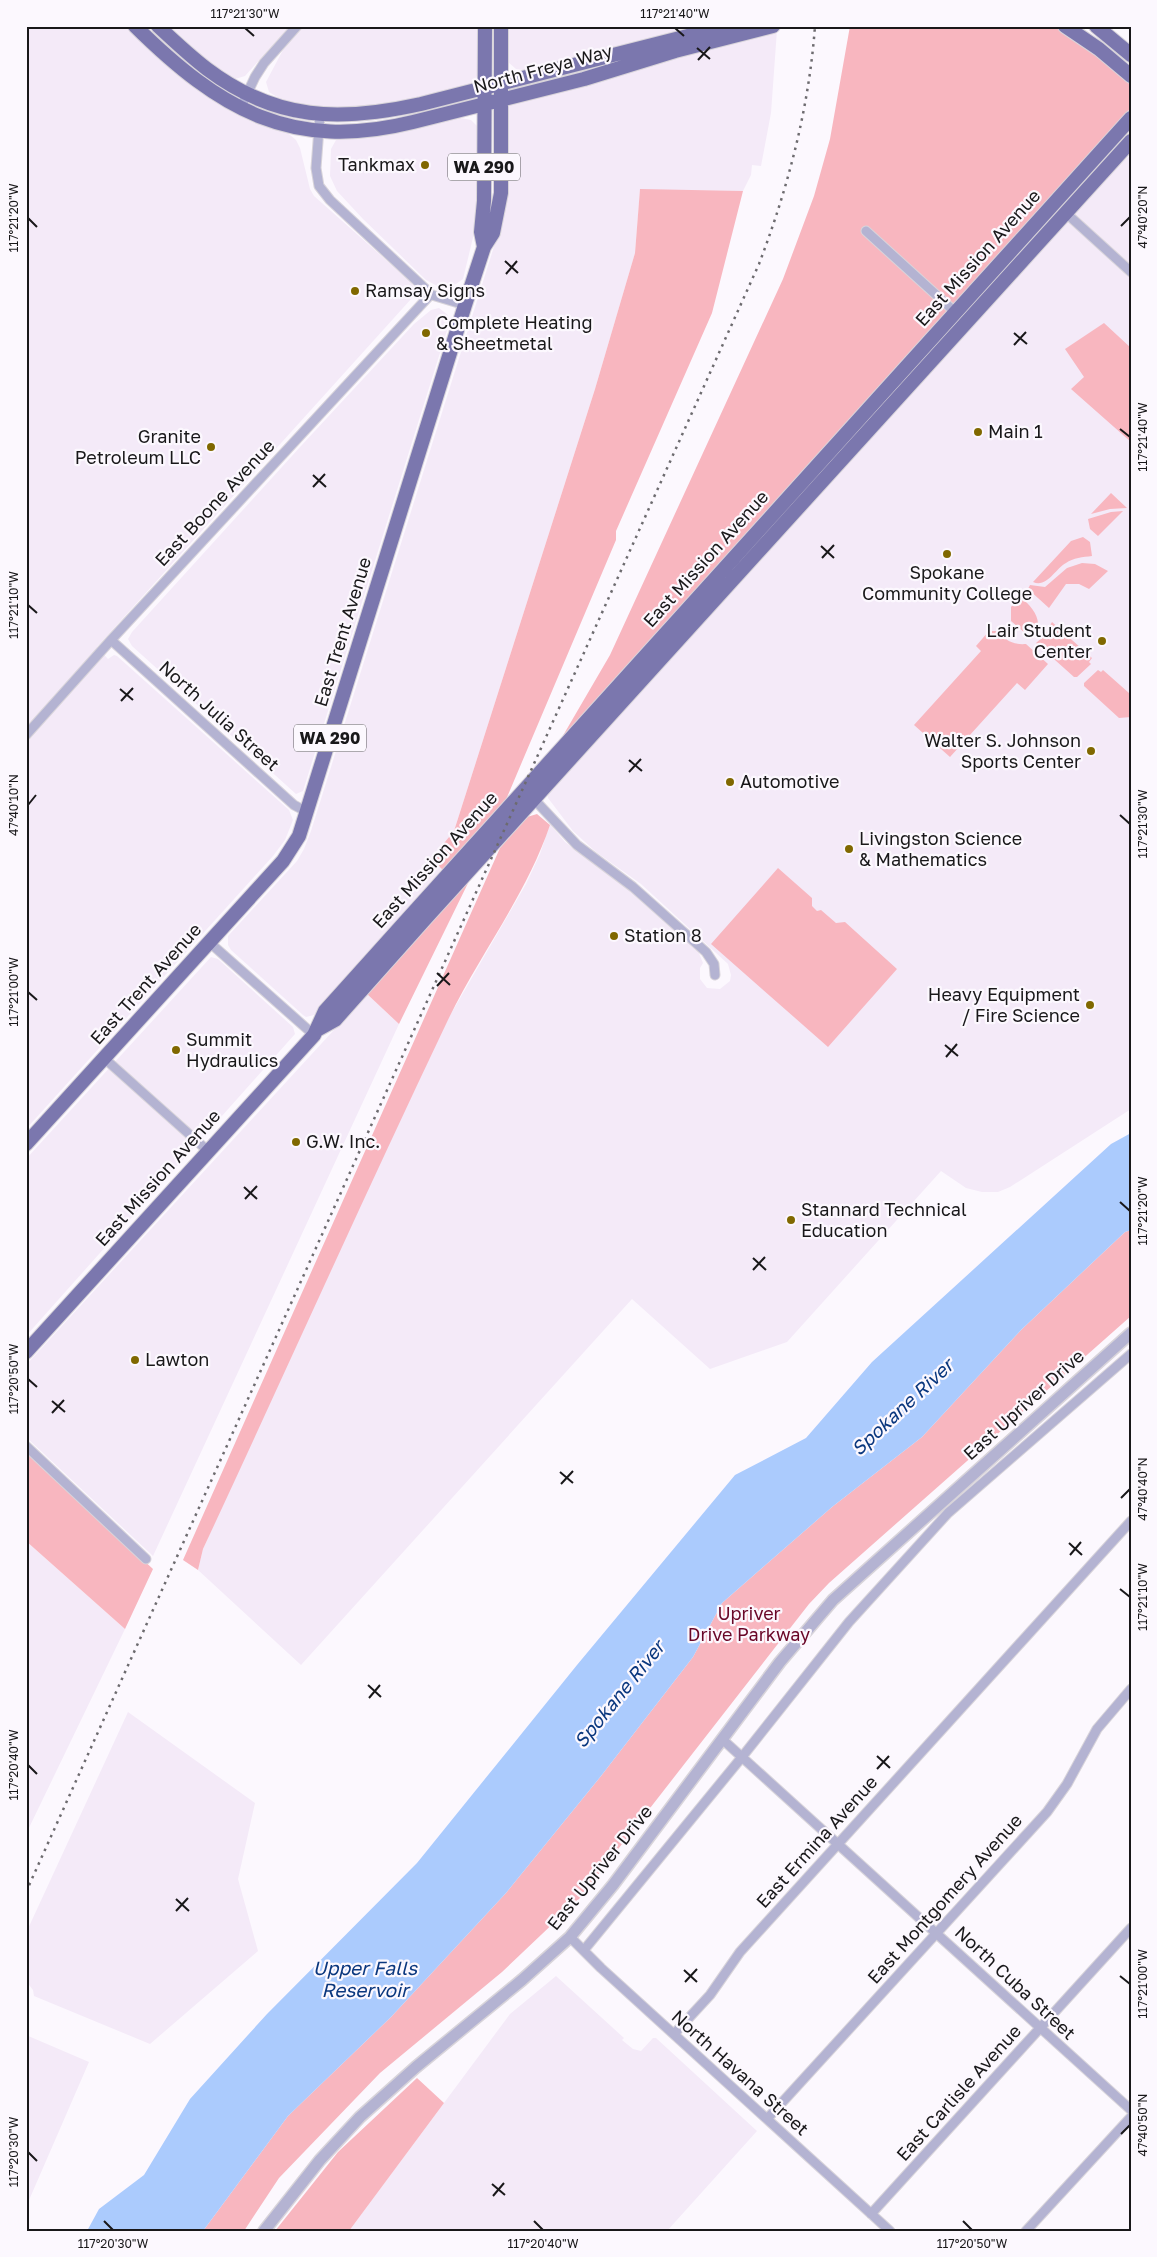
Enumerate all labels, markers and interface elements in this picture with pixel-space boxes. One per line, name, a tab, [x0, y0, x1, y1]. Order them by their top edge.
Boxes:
text: 117°21'30"W	[210, 6, 280, 21]
text: 117°21'40"W	[640, 6, 710, 21]
street label: North Freya Way	[471, 39, 615, 97]
place label: Tankmax	[338, 153, 415, 175]
road number: WA 290	[448, 154, 520, 180]
marker: Tankmax	[419, 159, 431, 171]
text: 117°21'20"W	[6, 183, 21, 252]
street label: East Mission Avenue	[910, 184, 1044, 330]
text: 47°40'20"N	[1135, 186, 1150, 248]
place label: Ramsay Signs	[365, 279, 485, 301]
marker: Ramsay Signs	[349, 285, 361, 297]
place label: Complete Heating & Sheetmetal	[436, 311, 592, 354]
marker: Complete Heating & Sheetmetal	[420, 327, 432, 339]
text: 117°21'40"W	[1135, 402, 1150, 472]
place label: Main 1	[988, 420, 1043, 442]
place label: Granite Petroleum LLC	[75, 425, 201, 468]
marker: Main 1	[972, 426, 984, 438]
street label: East Boone Avenue	[150, 434, 279, 570]
marker: Granite Petroleum LLC	[205, 441, 217, 453]
street label: East Mission Avenue	[638, 485, 772, 631]
marker: Spokane Community College	[941, 548, 953, 560]
street label: East Trent Avenue	[309, 554, 375, 709]
place label: Spokane Community College	[862, 561, 1032, 604]
text: 117°21'10"W	[6, 571, 21, 639]
place label: Lair Student Center	[986, 619, 1092, 662]
marker: Lair Student Center	[1096, 635, 1108, 647]
street label: North Julia Street	[155, 656, 284, 775]
road number: WA 290	[294, 724, 366, 751]
place label: Walter S. Johnson Sports Center	[924, 729, 1081, 772]
marker: Walter S. Johnson Sports Center	[1085, 745, 1097, 757]
place label: Automotive	[740, 770, 840, 792]
text: 47°40'10"N	[6, 774, 21, 836]
marker: Automotive	[724, 776, 736, 788]
street label: East Mission Avenue	[367, 786, 501, 932]
text: 117°21'30"W	[1135, 789, 1150, 859]
place label: Livingston Science & Mathematics	[859, 827, 1022, 870]
marker: Livingston Science & Mathematics	[843, 843, 855, 855]
street label: East Trent Avenue	[85, 918, 205, 1048]
place label: Station 8	[624, 924, 702, 946]
marker: Station 8	[608, 930, 620, 942]
text: 117°21'00"W	[6, 957, 21, 1027]
place label: Heavy Equipment / Fire Science	[928, 983, 1080, 1026]
marker: Heavy Equipment / Fire Science	[1084, 999, 1096, 1011]
place label: Summit Hydraulics	[186, 1028, 278, 1071]
marker: Summit Hydraulics	[170, 1044, 182, 1056]
street label: East Mission Avenue	[90, 1104, 224, 1250]
place label: G.W. Inc.	[306, 1130, 380, 1152]
marker: G.W. Inc.	[290, 1136, 302, 1148]
text: 117°21'20"W	[1135, 1176, 1150, 1245]
place label: Stannard Technical Education	[801, 1198, 967, 1241]
marker: Stannard Technical Education	[785, 1214, 797, 1226]
text: 117°20'50"W	[6, 1343, 21, 1414]
street label: East Upriver Drive	[959, 1344, 1088, 1464]
place label: Lawton	[145, 1348, 209, 1370]
water label: Spokane River	[846, 1352, 959, 1460]
marker: Lawton	[129, 1354, 141, 1366]
text: 47°40'40"N	[1135, 1457, 1150, 1521]
text: 117°21'10"W	[1135, 1563, 1150, 1631]
park label: Upriver Drive Parkway	[688, 1602, 810, 1645]
water label: Spokane River	[569, 1634, 670, 1752]
text: 117°20'40"W	[6, 1729, 21, 1800]
street label: East Ermina Avenue	[751, 1771, 881, 1912]
street label: East Upriver Drive	[542, 1800, 656, 1934]
street label: East Montgomery Avenue	[862, 1809, 1026, 1988]
street label: North Cuba Street	[951, 1921, 1081, 2044]
text: 117°21'00"W	[1135, 1949, 1150, 2019]
water label: Upper Falls Reservoir	[313, 1956, 418, 2001]
street label: North Havana Street	[668, 2005, 814, 2140]
street label: East Carlisle Avenue	[891, 2020, 1025, 2165]
text: 47°40'50"N	[1135, 2094, 1150, 2156]
text: 117°20'30"W	[6, 2116, 21, 2187]
text: 117°20'30"W	[78, 2236, 149, 2251]
text: 117°20'40"W	[508, 2236, 579, 2251]
text: 117°20'50"W	[937, 2236, 1008, 2251]

